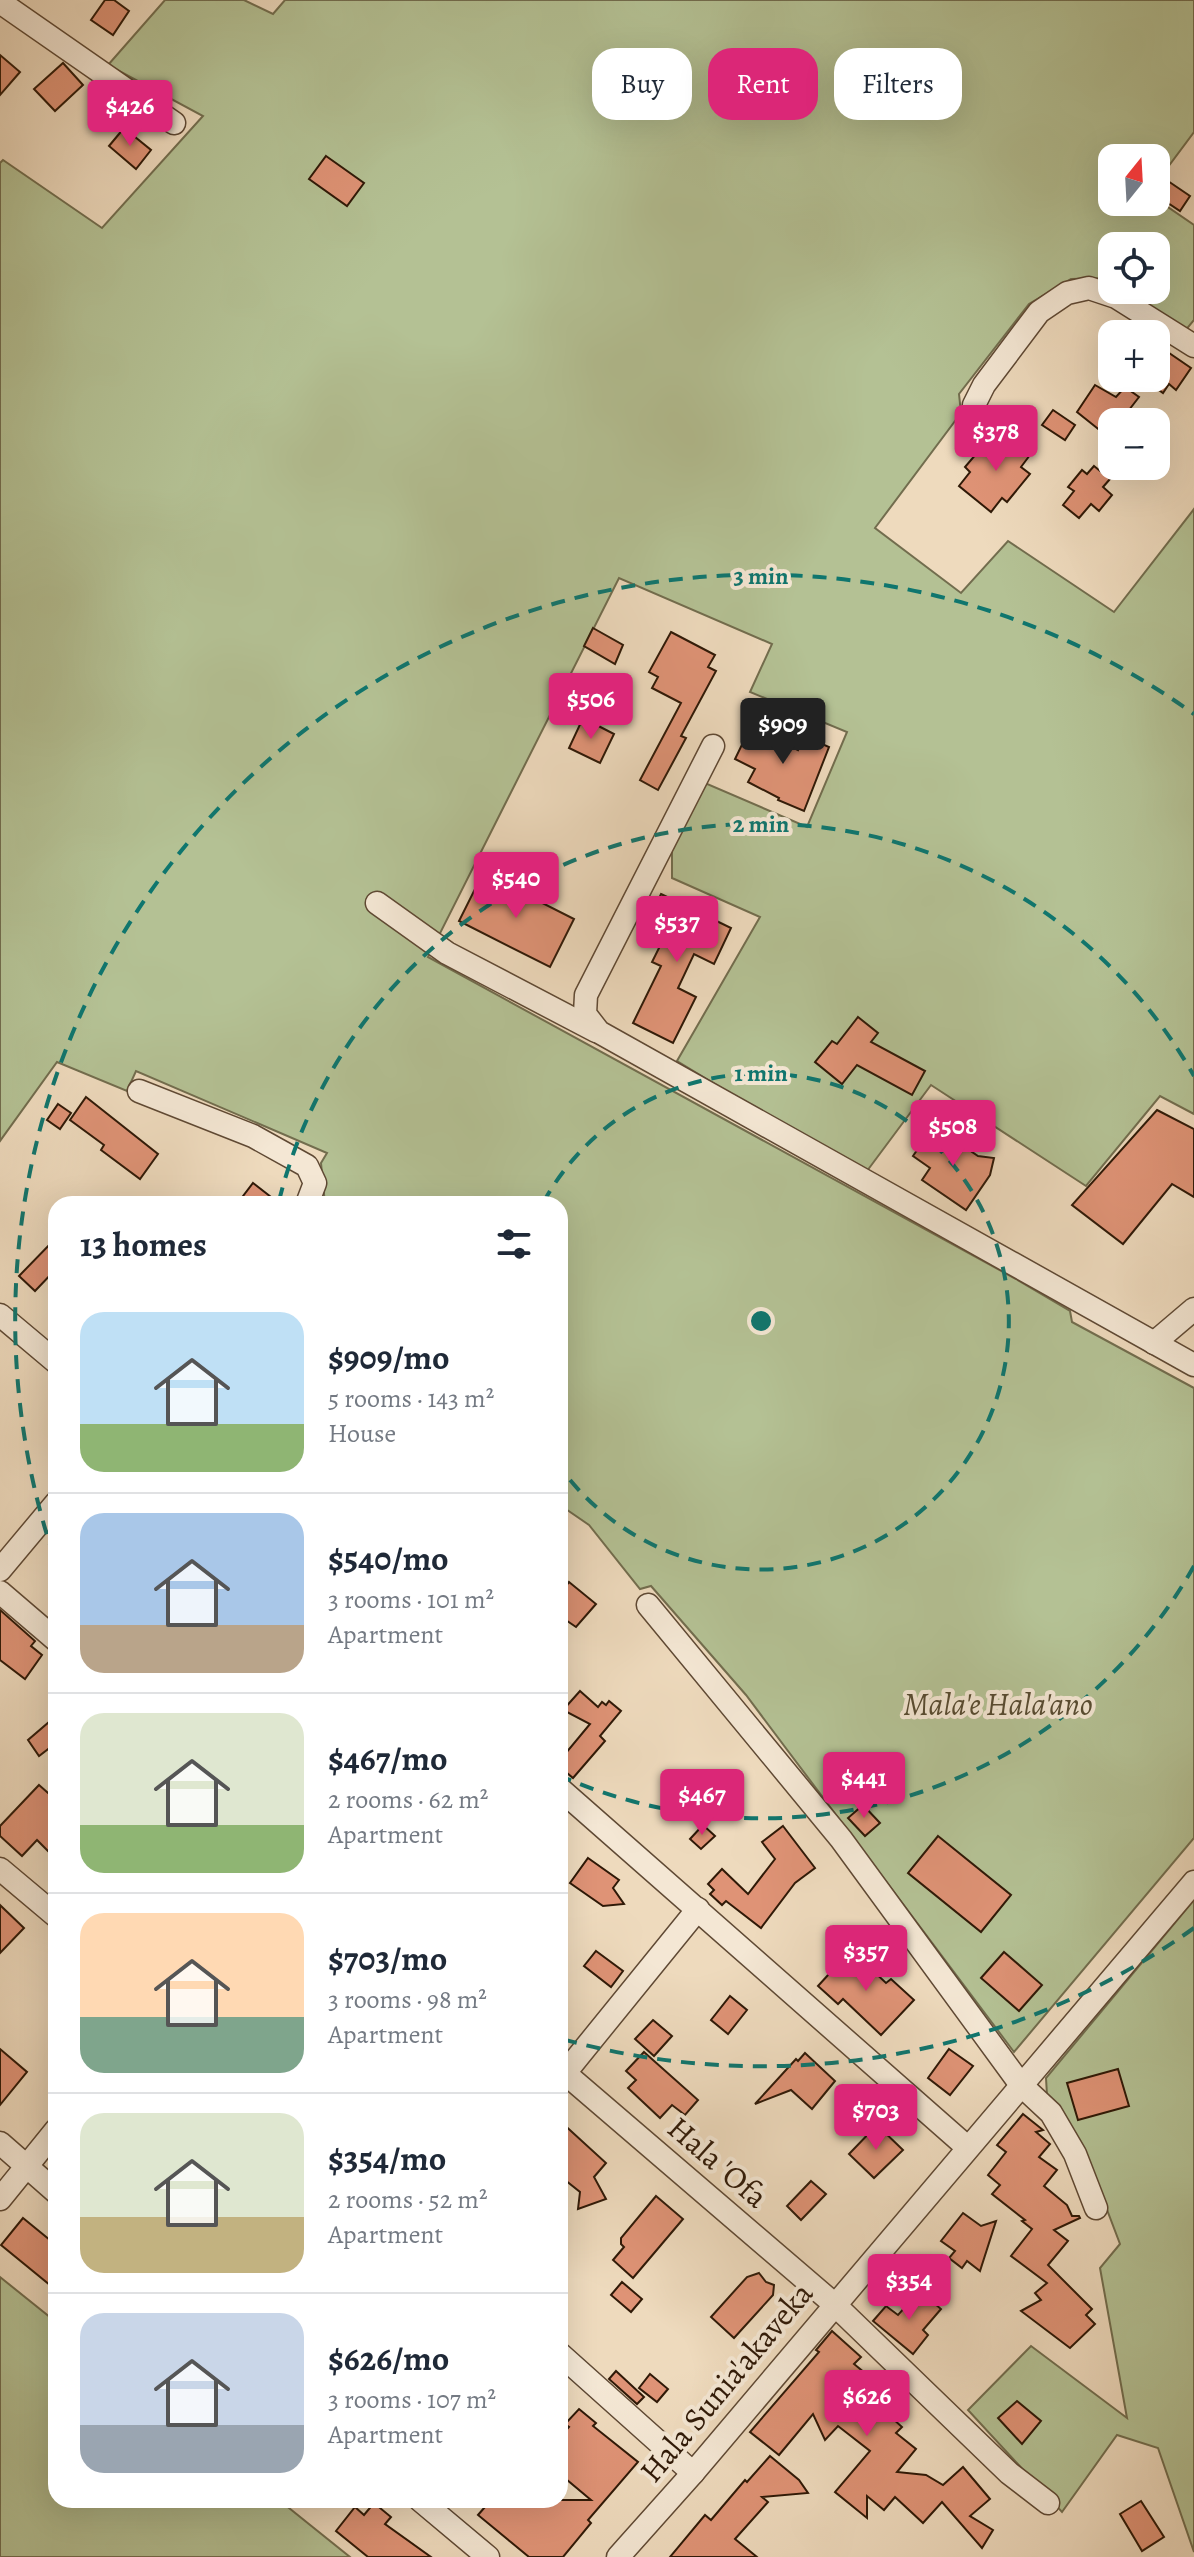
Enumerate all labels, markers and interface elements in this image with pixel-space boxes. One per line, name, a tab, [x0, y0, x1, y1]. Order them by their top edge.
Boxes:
chip: Buy	[592, 48, 692, 120]
chip: Rent	[708, 48, 818, 120]
chip: Filters	[834, 48, 962, 120]
pin: $426	[83, 80, 177, 148]
text: $426	[105, 88, 155, 123]
north arrow	[1098, 144, 1170, 216]
map controls	[1098, 144, 1170, 480]
button: locate	[1098, 232, 1170, 304]
button: +	[1098, 320, 1170, 392]
pin: $378	[949, 405, 1043, 473]
button: −	[1098, 408, 1170, 480]
text: $378	[973, 413, 1019, 448]
text: 3 min	[733, 560, 789, 592]
pin: $506	[544, 673, 638, 741]
text: $506	[567, 681, 615, 716]
pin: $909	[736, 698, 830, 766]
text: $909	[758, 706, 808, 741]
text: 2 min	[733, 808, 790, 840]
pin: $540	[469, 852, 563, 920]
text: $540	[492, 860, 540, 895]
pin: $537	[630, 896, 724, 964]
text: $537	[654, 904, 700, 939]
text: 1 min	[734, 1057, 788, 1089]
pin: $508	[906, 1100, 1000, 1168]
text: $508	[929, 1108, 977, 1143]
text: 13 homes	[80, 1221, 207, 1268]
icon: filters	[492, 1222, 536, 1266]
centre of rings	[747, 1307, 775, 1335]
text: $909/mo	[328, 1334, 450, 1381]
icon: home	[144, 1344, 240, 1440]
text: 5 rooms · 143 m²	[328, 1381, 494, 1416]
text: House	[328, 1416, 396, 1451]
text: $540/mo	[328, 1535, 449, 1582]
icon: home	[144, 1545, 240, 1641]
text: 3 rooms · 101 m²	[328, 1582, 494, 1617]
text: Apartment	[328, 1617, 443, 1652]
park label: Mala'e Hala'ano	[903, 1682, 1093, 1726]
text: $467/mo	[328, 1735, 447, 1782]
icon: home	[144, 1745, 240, 1841]
pin: $441	[817, 1752, 911, 1820]
text: $441	[841, 1760, 887, 1795]
pin: $467	[655, 1769, 749, 1837]
text: $467	[678, 1777, 726, 1812]
text: 2 rooms · 62 m²	[328, 1782, 488, 1817]
text: Apartment	[328, 1817, 443, 1852]
pin: $357	[819, 1925, 913, 1993]
text: $357	[843, 1933, 889, 1968]
text: $703/mo	[328, 1935, 447, 1982]
icon: home	[144, 1945, 240, 2041]
text: 3 rooms · 98 m²	[328, 1982, 487, 2017]
text: Apartment	[328, 2017, 443, 2052]
pin: $703	[829, 2084, 923, 2152]
text: $703	[852, 2092, 900, 2127]
street label: Hala 'Ofa	[658, 2106, 778, 2218]
text: $354/mo	[328, 2135, 446, 2182]
icon: home	[144, 2145, 240, 2241]
text: 2 rooms · 52 m²	[328, 2182, 487, 2217]
text: Apartment	[328, 2217, 443, 2252]
pin: $354	[862, 2254, 956, 2322]
text: $354	[886, 2262, 932, 2297]
street label: Hala Sunia'akaveka	[629, 2272, 823, 2492]
text: $626/mo	[328, 2335, 449, 2382]
icon: home	[144, 2345, 240, 2441]
pin: $626	[820, 2370, 914, 2438]
text: $626	[843, 2378, 891, 2413]
text: 3 rooms · 107 m²	[328, 2382, 496, 2417]
text: Apartment	[328, 2417, 443, 2452]

